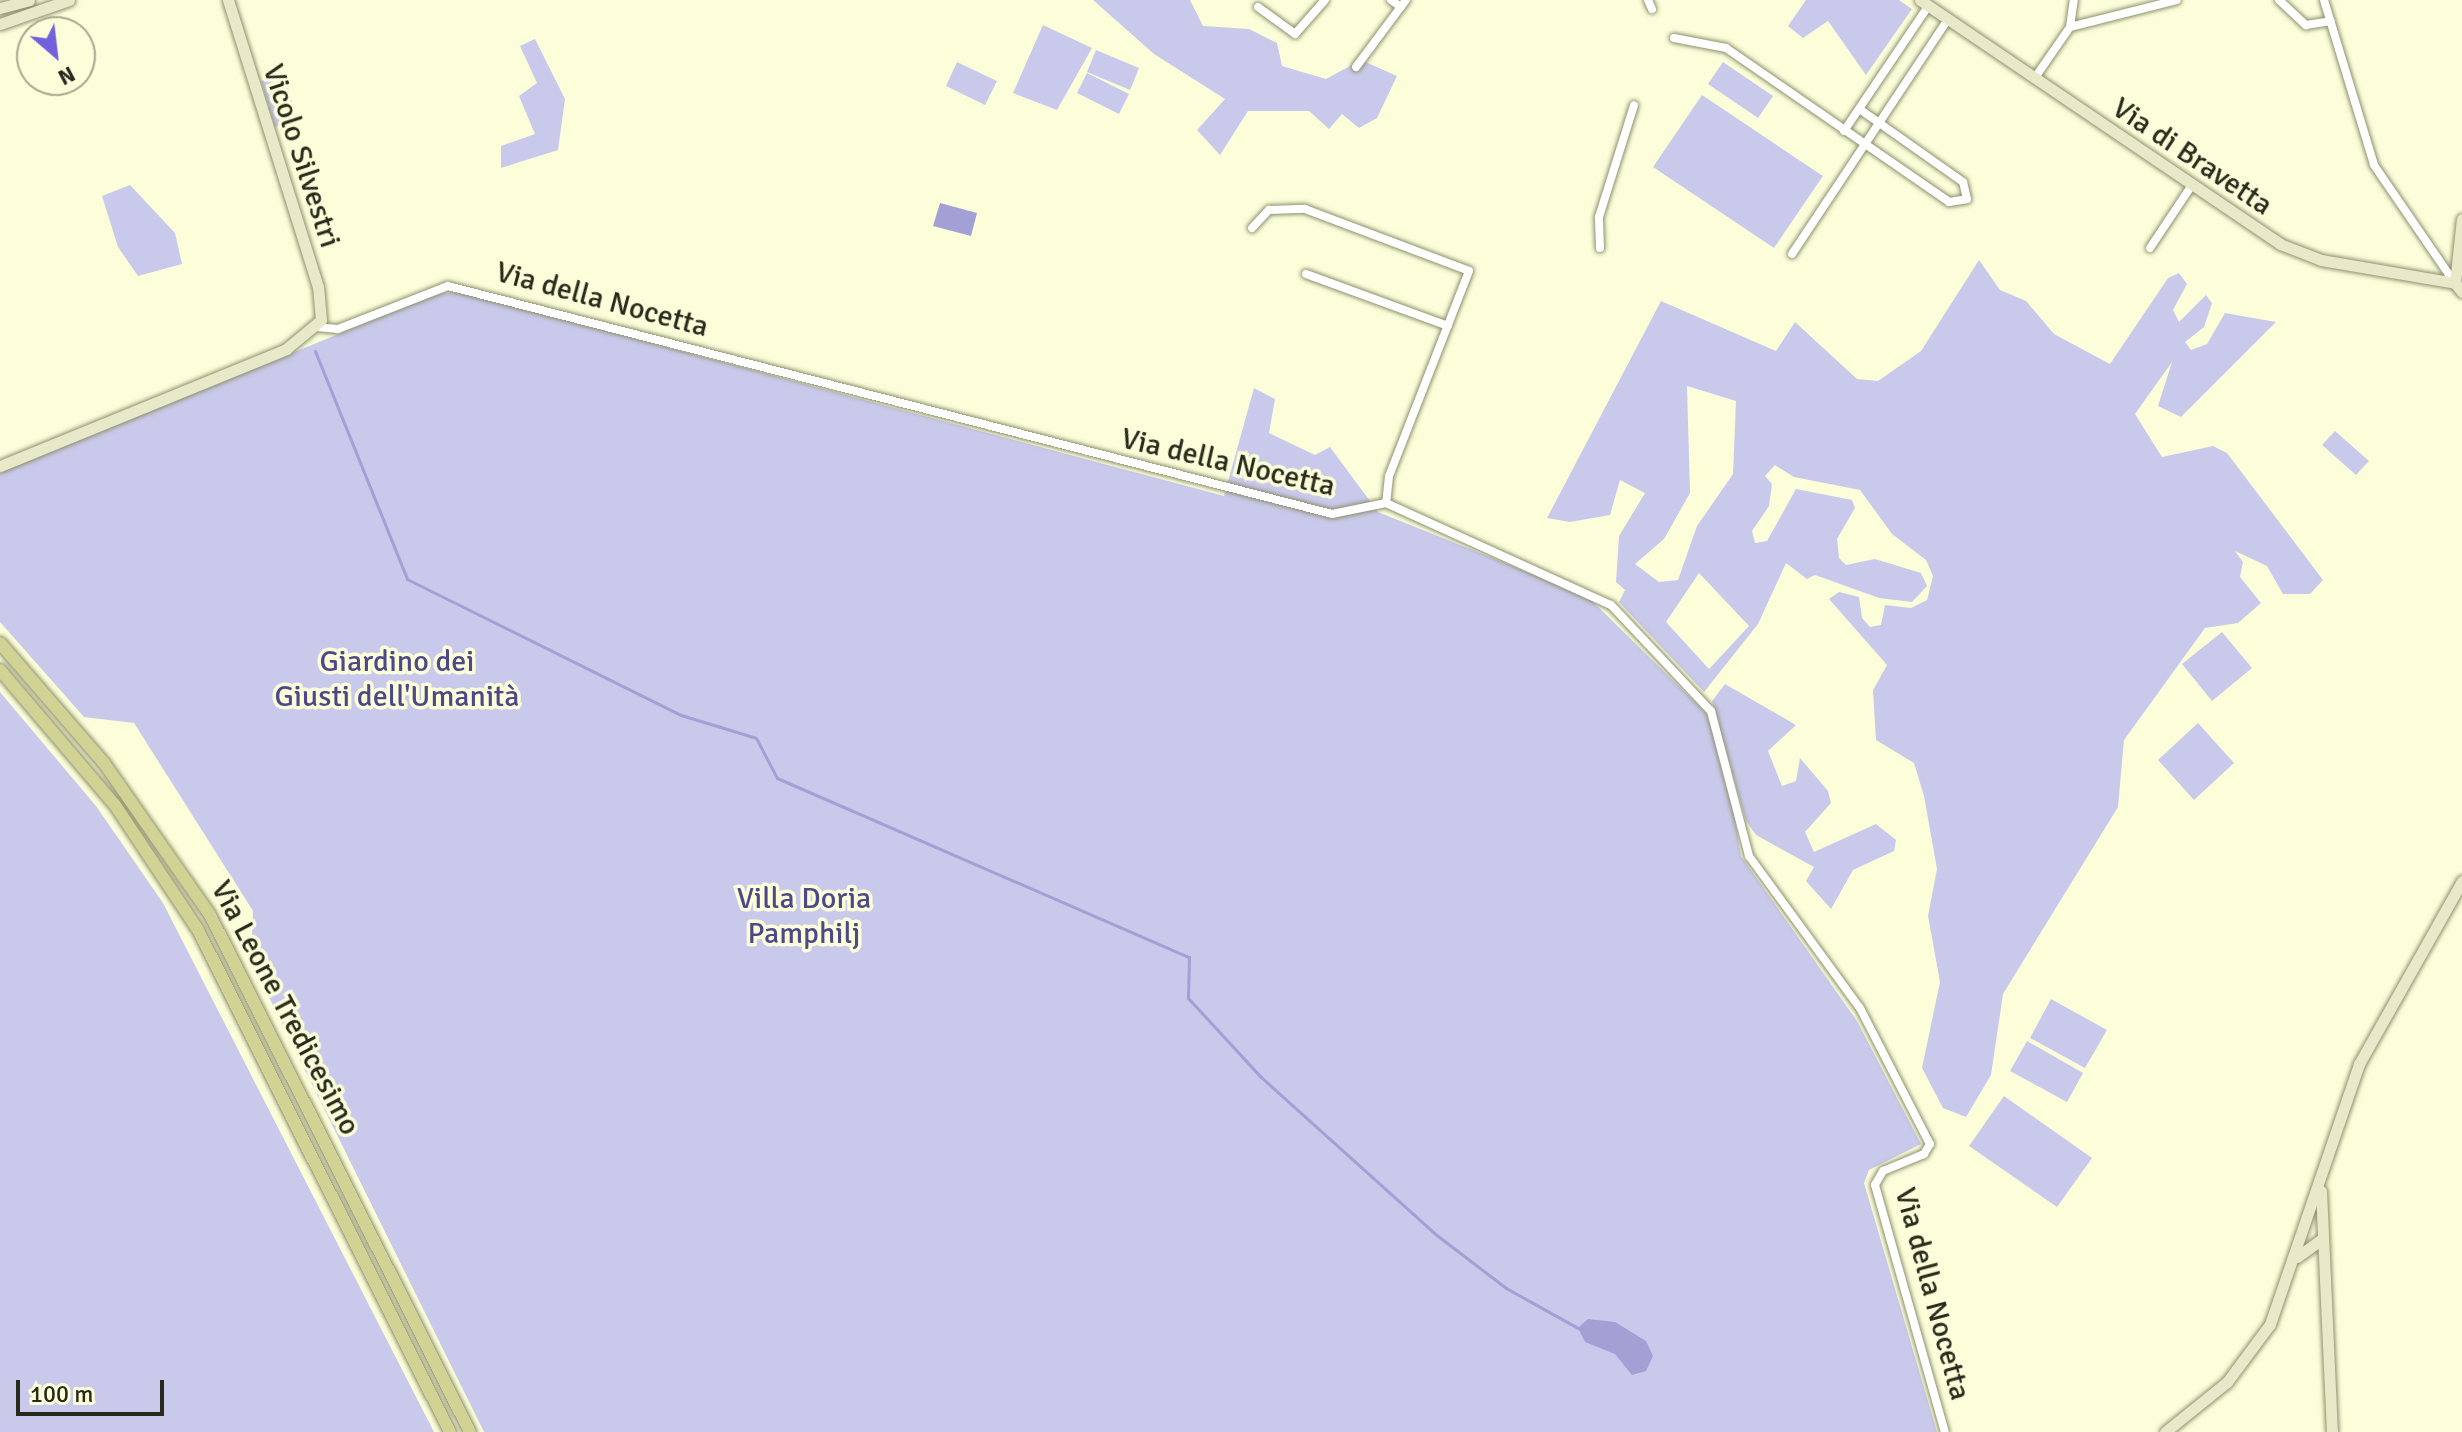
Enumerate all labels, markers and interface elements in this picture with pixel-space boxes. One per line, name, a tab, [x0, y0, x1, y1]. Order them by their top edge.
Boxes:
north arrow	[16, 16, 96, 96]
text: N	[53, 60, 80, 91]
street label: Vicolo Silvestri	[254, 60, 348, 252]
street label: Via di Bravetta	[2105, 90, 2279, 224]
street label: Via della Nocetta	[492, 254, 712, 346]
street label: Via della Nocetta	[1118, 421, 1338, 505]
park label: Giardino dei Giusti dell'Umanità	[274, 644, 520, 714]
street label: Via Leone Tredicesimo	[203, 875, 367, 1141]
park label: Villa Doria Pamphilj	[737, 881, 871, 952]
street label: Via della Nocetta	[1886, 1184, 1978, 1404]
scale bar	[20, 1364, 168, 1414]
text: 100 m	[30, 1379, 93, 1409]

